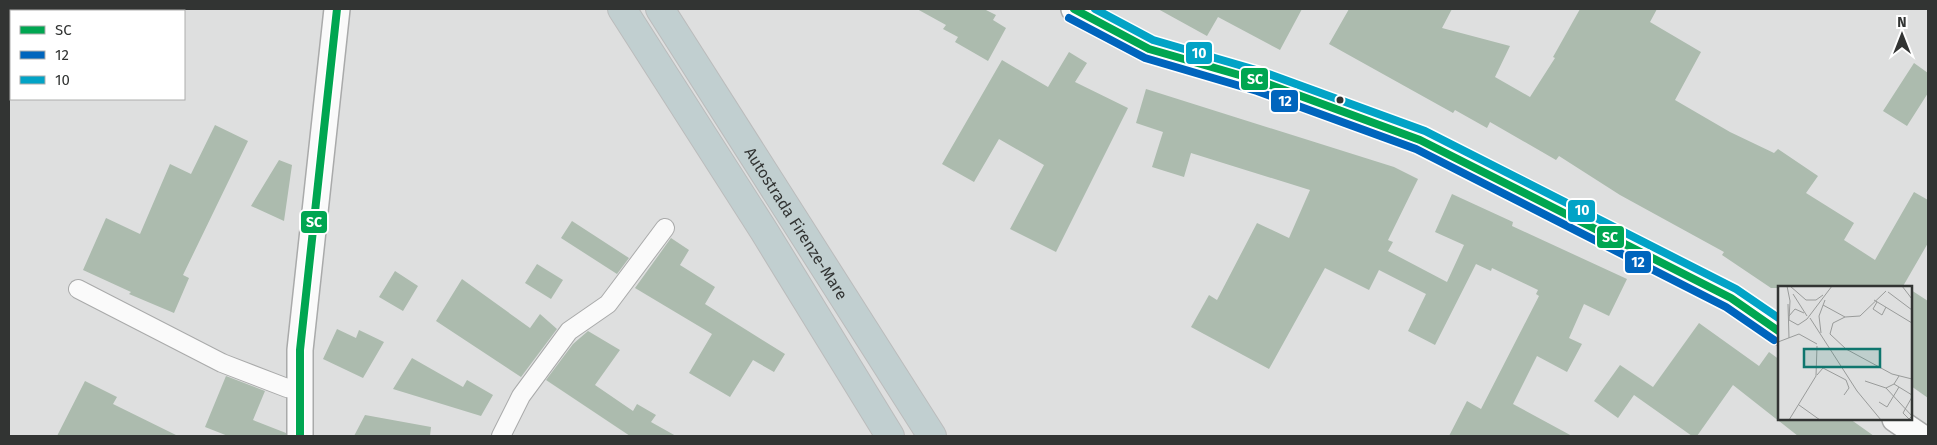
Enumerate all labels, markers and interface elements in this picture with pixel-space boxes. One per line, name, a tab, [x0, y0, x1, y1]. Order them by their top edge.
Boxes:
legend	[10, 10, 185, 100]
north arrow	[1877, 10, 1927, 60]
text: N	[1897, 14, 1907, 31]
text: SC	[55, 21, 72, 39]
line badge: 10	[1185, 41, 1213, 65]
text: 10	[1192, 45, 1206, 62]
text: 12	[55, 46, 69, 64]
line badge: SC	[1240, 67, 1269, 91]
text: 10	[55, 71, 70, 89]
text: SC	[1247, 71, 1263, 88]
line badge: 12	[1270, 89, 1299, 113]
text: 12	[1278, 93, 1292, 110]
unlabelled marker	[1335, 95, 1345, 105]
street label: Autostrada Firenze-Mare	[741, 144, 852, 303]
line badge: 10	[1567, 199, 1596, 223]
text: 10	[1575, 202, 1589, 219]
line badge: SC	[300, 210, 328, 234]
text: SC	[306, 214, 322, 231]
line badge: SC	[1596, 225, 1625, 249]
text: SC	[1602, 229, 1618, 246]
line badge: 12	[1624, 250, 1652, 274]
text: 12	[1631, 254, 1645, 271]
inset map	[1778, 286, 1912, 420]

